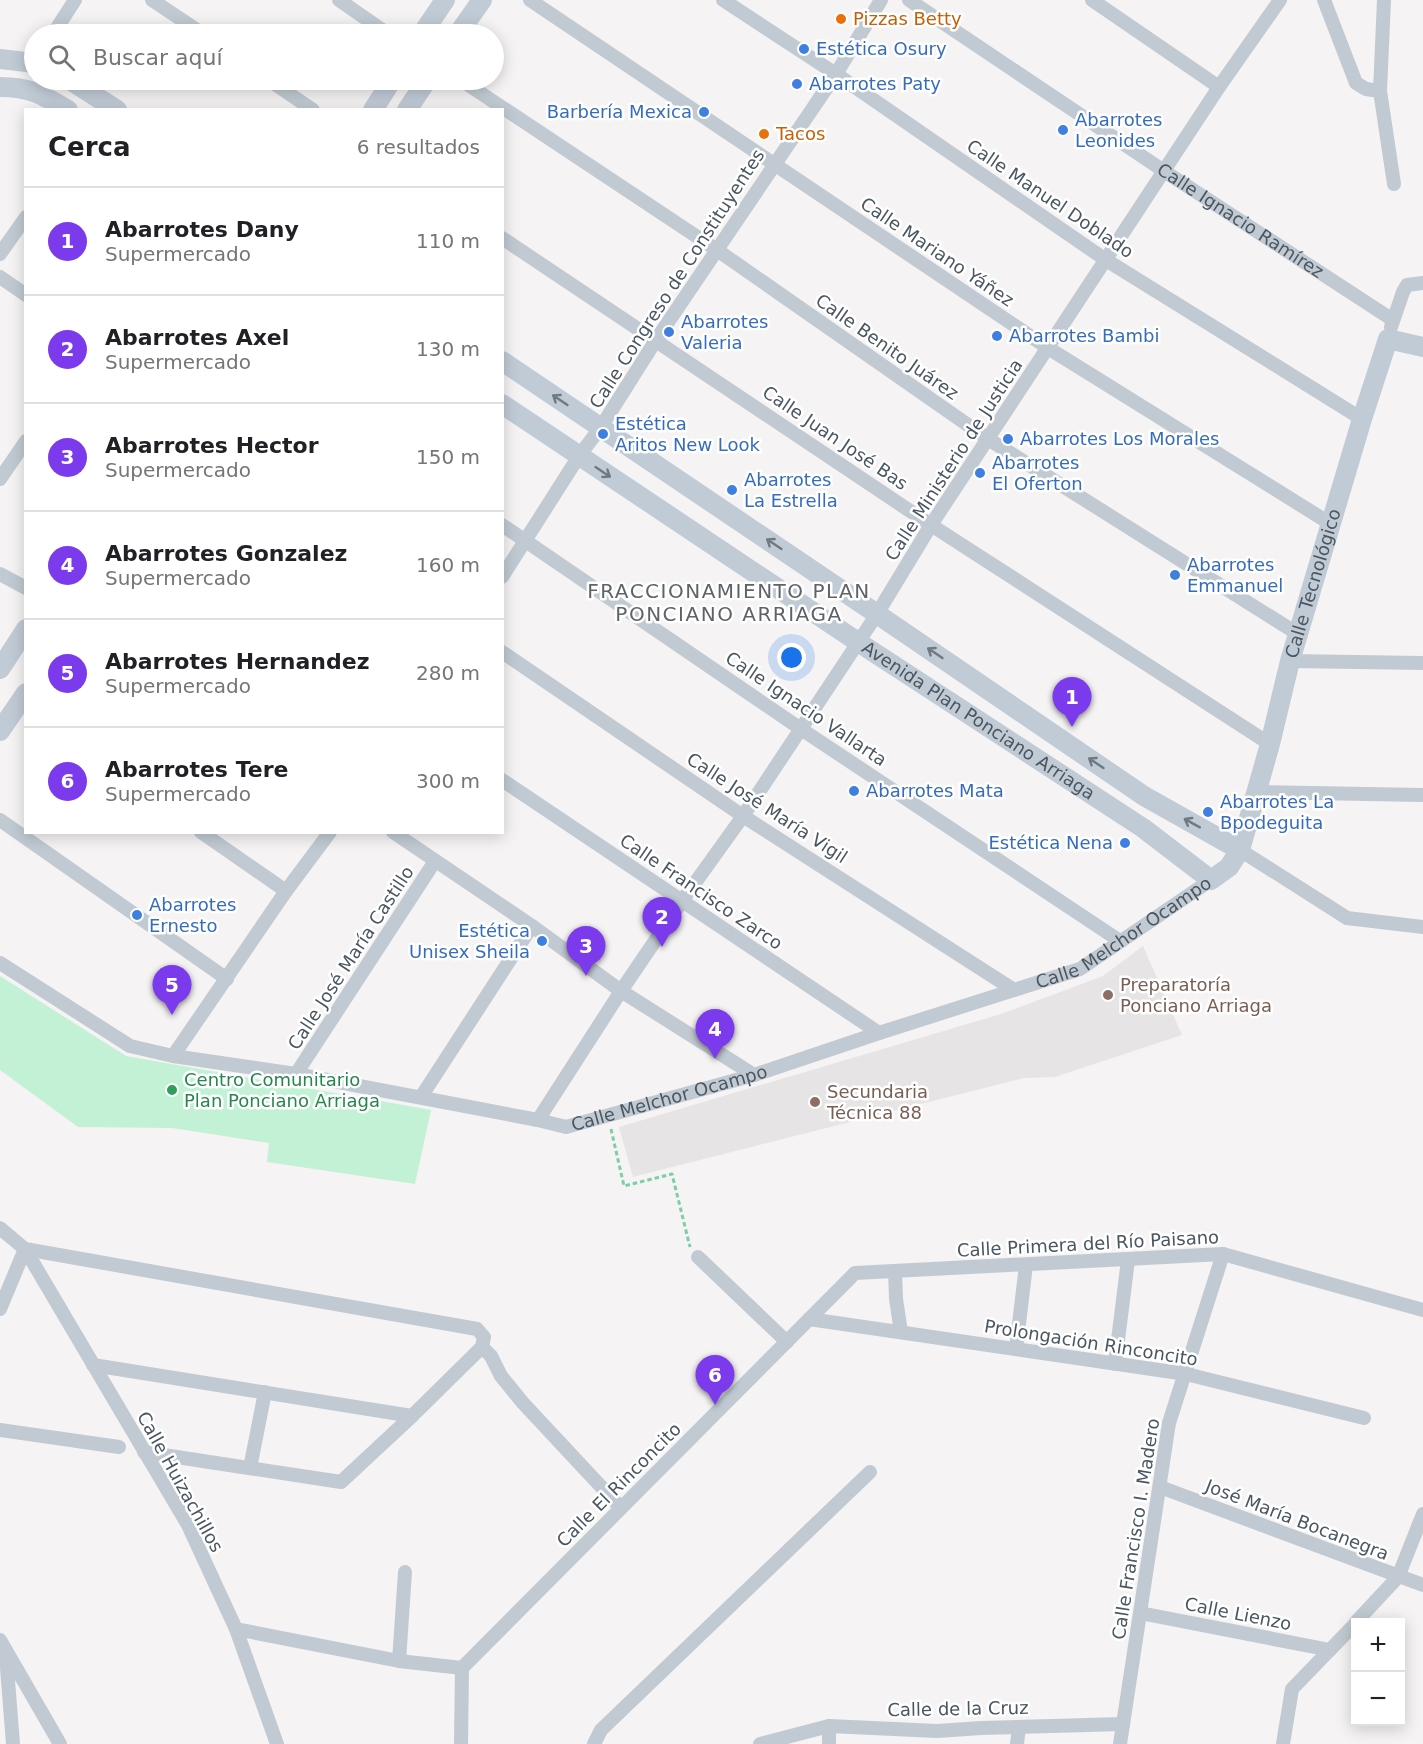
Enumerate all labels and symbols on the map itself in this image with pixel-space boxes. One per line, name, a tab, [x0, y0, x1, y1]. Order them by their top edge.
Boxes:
place label: Pizzas Betty	[853, 8, 962, 29]
marker: Pizzas Betty	[834, 12, 848, 26]
place label: Estética Osury	[816, 38, 947, 59]
marker: Estética Osury	[797, 42, 811, 56]
place label: Abarrotes Paty	[809, 73, 941, 94]
marker: Abarrotes Paty	[790, 77, 804, 91]
place label: Barbería Mexica	[547, 101, 692, 122]
marker: Barbería Mexica	[697, 105, 711, 119]
place label: Abarrotes Leonides	[1075, 109, 1162, 151]
place label: Tacos	[775, 123, 825, 144]
marker: Abarrotes Leonides	[1056, 123, 1070, 137]
marker: Tacos	[757, 127, 771, 141]
street label: Calle Manuel Doblado	[963, 135, 1138, 262]
street label: Calle Congreso de Constituyentes	[585, 145, 768, 412]
street label: Calle Ignacio Ramírez	[1153, 158, 1328, 282]
street label: Calle Mariano Yáñez	[857, 193, 1018, 311]
street label: Calle Benito Juárez	[812, 289, 963, 404]
place label: Abarrotes Valeria	[681, 311, 768, 353]
marker: Abarrotes Valeria	[662, 325, 676, 339]
place label: Abarrotes Bambi	[1009, 325, 1159, 346]
marker: Abarrotes Bambi	[990, 329, 1004, 343]
street label: Calle Ministerio de Justicia	[880, 355, 1027, 565]
street label: Calle Juan José Bas	[759, 381, 912, 494]
one-way arrow	[552, 393, 569, 405]
place label: Estética Aritos New Look	[615, 413, 761, 455]
marker: Estética Aritos New Look	[596, 427, 610, 441]
place label: Abarrotes Los Morales	[1020, 428, 1219, 449]
marker: Abarrotes Los Morales	[1001, 432, 1015, 446]
place label: Abarrotes El Oferton	[992, 452, 1083, 494]
one-way arrow	[594, 466, 611, 478]
marker: Abarrotes El Oferton	[973, 466, 987, 480]
place label: Abarrotes La Estrella	[744, 469, 838, 511]
marker: Abarrotes La Estrella	[725, 483, 739, 497]
street label: Calle Tecnológico	[1280, 506, 1345, 661]
one-way arrow	[766, 538, 782, 550]
place label: Abarrotes Emmanuel	[1187, 554, 1283, 596]
marker: Abarrotes Emmanuel	[1168, 568, 1182, 582]
district label: FRACCIONAMIENTO PLAN PONCIANO ARRIAGA	[587, 579, 871, 626]
street label: Avenida Plan Ponciano Arriaga	[858, 637, 1099, 804]
your location	[777, 643, 806, 672]
street label: Calle Ignacio Vallarta	[722, 647, 891, 770]
one-way arrow	[927, 647, 944, 659]
pin: 1	[1052, 678, 1092, 727]
street label: Calle José María Vigil	[683, 748, 851, 867]
one-way arrow	[1088, 757, 1105, 769]
place label: Abarrotes Mata	[866, 780, 1004, 801]
marker: Abarrotes Mata	[847, 784, 861, 798]
place label: Abarrotes La Bpodeguita	[1220, 791, 1334, 833]
marker: Abarrotes La Bpodeguita	[1201, 805, 1215, 819]
one-way arrow	[1184, 817, 1201, 829]
street label: Calle Francisco Zarco	[616, 829, 787, 954]
place label: Estética Nena	[988, 832, 1113, 853]
marker: Estética Nena	[1118, 836, 1132, 850]
street label: Calle José María Castillo	[283, 862, 418, 1053]
street label: Calle Melchor Ocampo	[1033, 872, 1215, 993]
place label: Abarrotes Ernesto	[149, 894, 236, 936]
pin: 2	[642, 898, 682, 947]
marker: Abarrotes Ernesto	[130, 908, 144, 922]
place label: Estética Unisex Sheila	[409, 920, 530, 962]
pin: 3	[566, 926, 606, 976]
marker: Estética Unisex Sheila	[535, 934, 549, 948]
pin: 5	[152, 966, 192, 1015]
place label: Preparatoría Ponciano Arriaga	[1120, 974, 1272, 1016]
marker: Preparatoría Ponciano Arriaga	[1101, 988, 1115, 1002]
pin: 4	[696, 1010, 734, 1059]
street label: Calle Melchor Ocampo	[569, 1060, 770, 1135]
place label: Centro Comunitario Plan Ponciano Arriaga	[184, 1069, 380, 1111]
place label: Secundaria Técnica 88	[826, 1081, 928, 1123]
marker: Centro Comunitario Plan Ponciano Arriaga	[165, 1083, 179, 1097]
marker: Secundaria Técnica 88	[808, 1095, 822, 1109]
street label: Calle Primera del Río Paisano	[956, 1226, 1220, 1261]
street label: Prolongación Rinconcito	[983, 1315, 1199, 1370]
pin: 6	[696, 1356, 734, 1405]
street label: Calle Huizachillos	[133, 1408, 228, 1556]
street label: Calle Francisco I. Madero	[1108, 1417, 1163, 1641]
street label: Calle El Rinconcito	[552, 1418, 685, 1551]
street label: José María Bocanegra	[1202, 1474, 1392, 1564]
street label: Calle Lienzo	[1183, 1593, 1293, 1634]
street label: Calle de la Cruz	[887, 1697, 1029, 1720]

